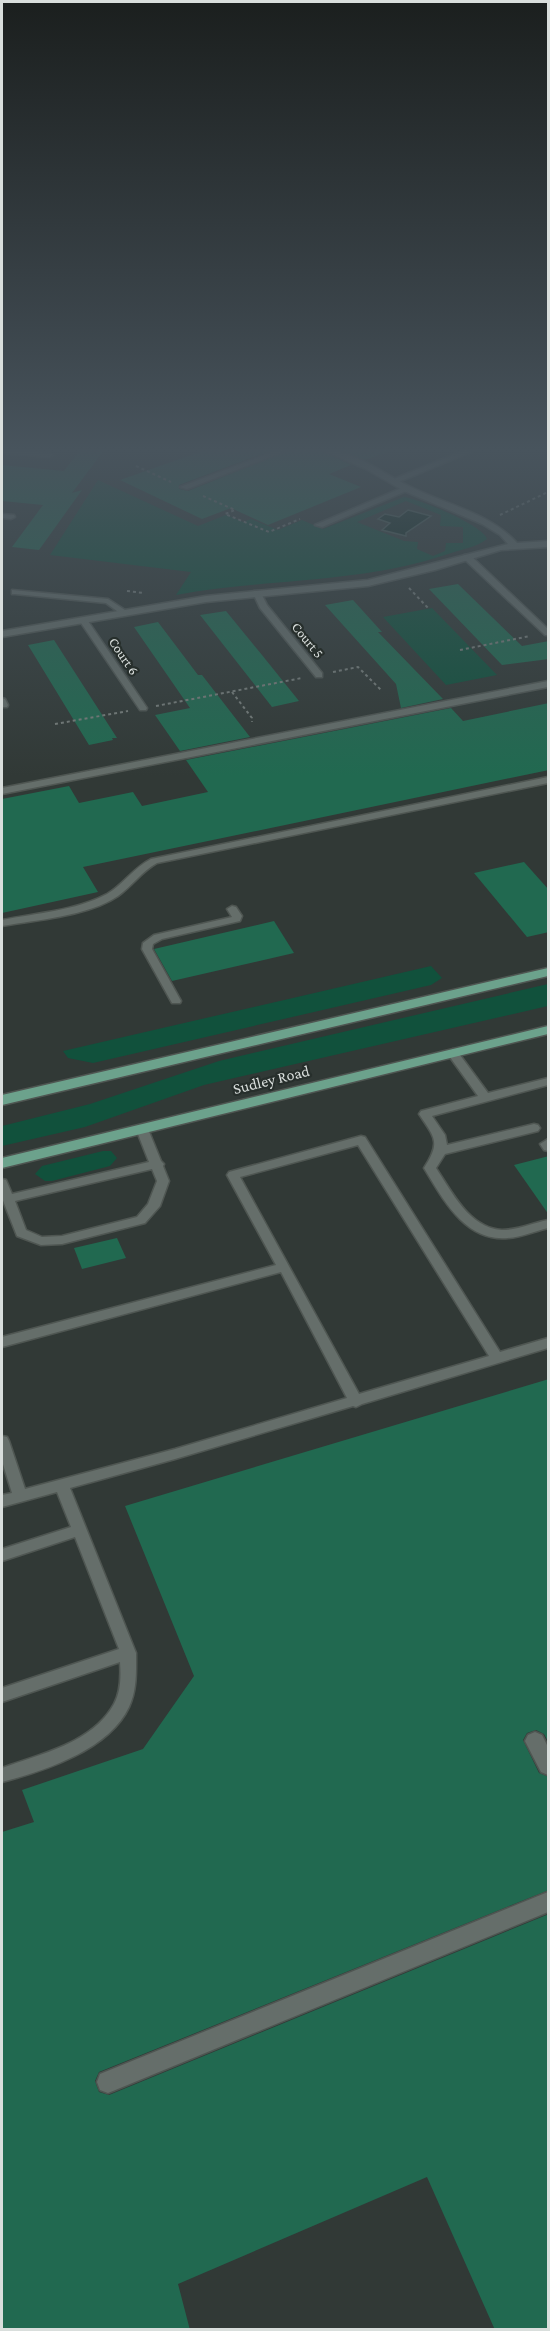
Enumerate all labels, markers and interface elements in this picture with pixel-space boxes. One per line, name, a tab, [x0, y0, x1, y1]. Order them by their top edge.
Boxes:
street label: Court 5	[289, 619, 327, 661]
street label: Court 6	[106, 634, 142, 678]
street label: Sudley Road	[231, 1062, 312, 1098]

